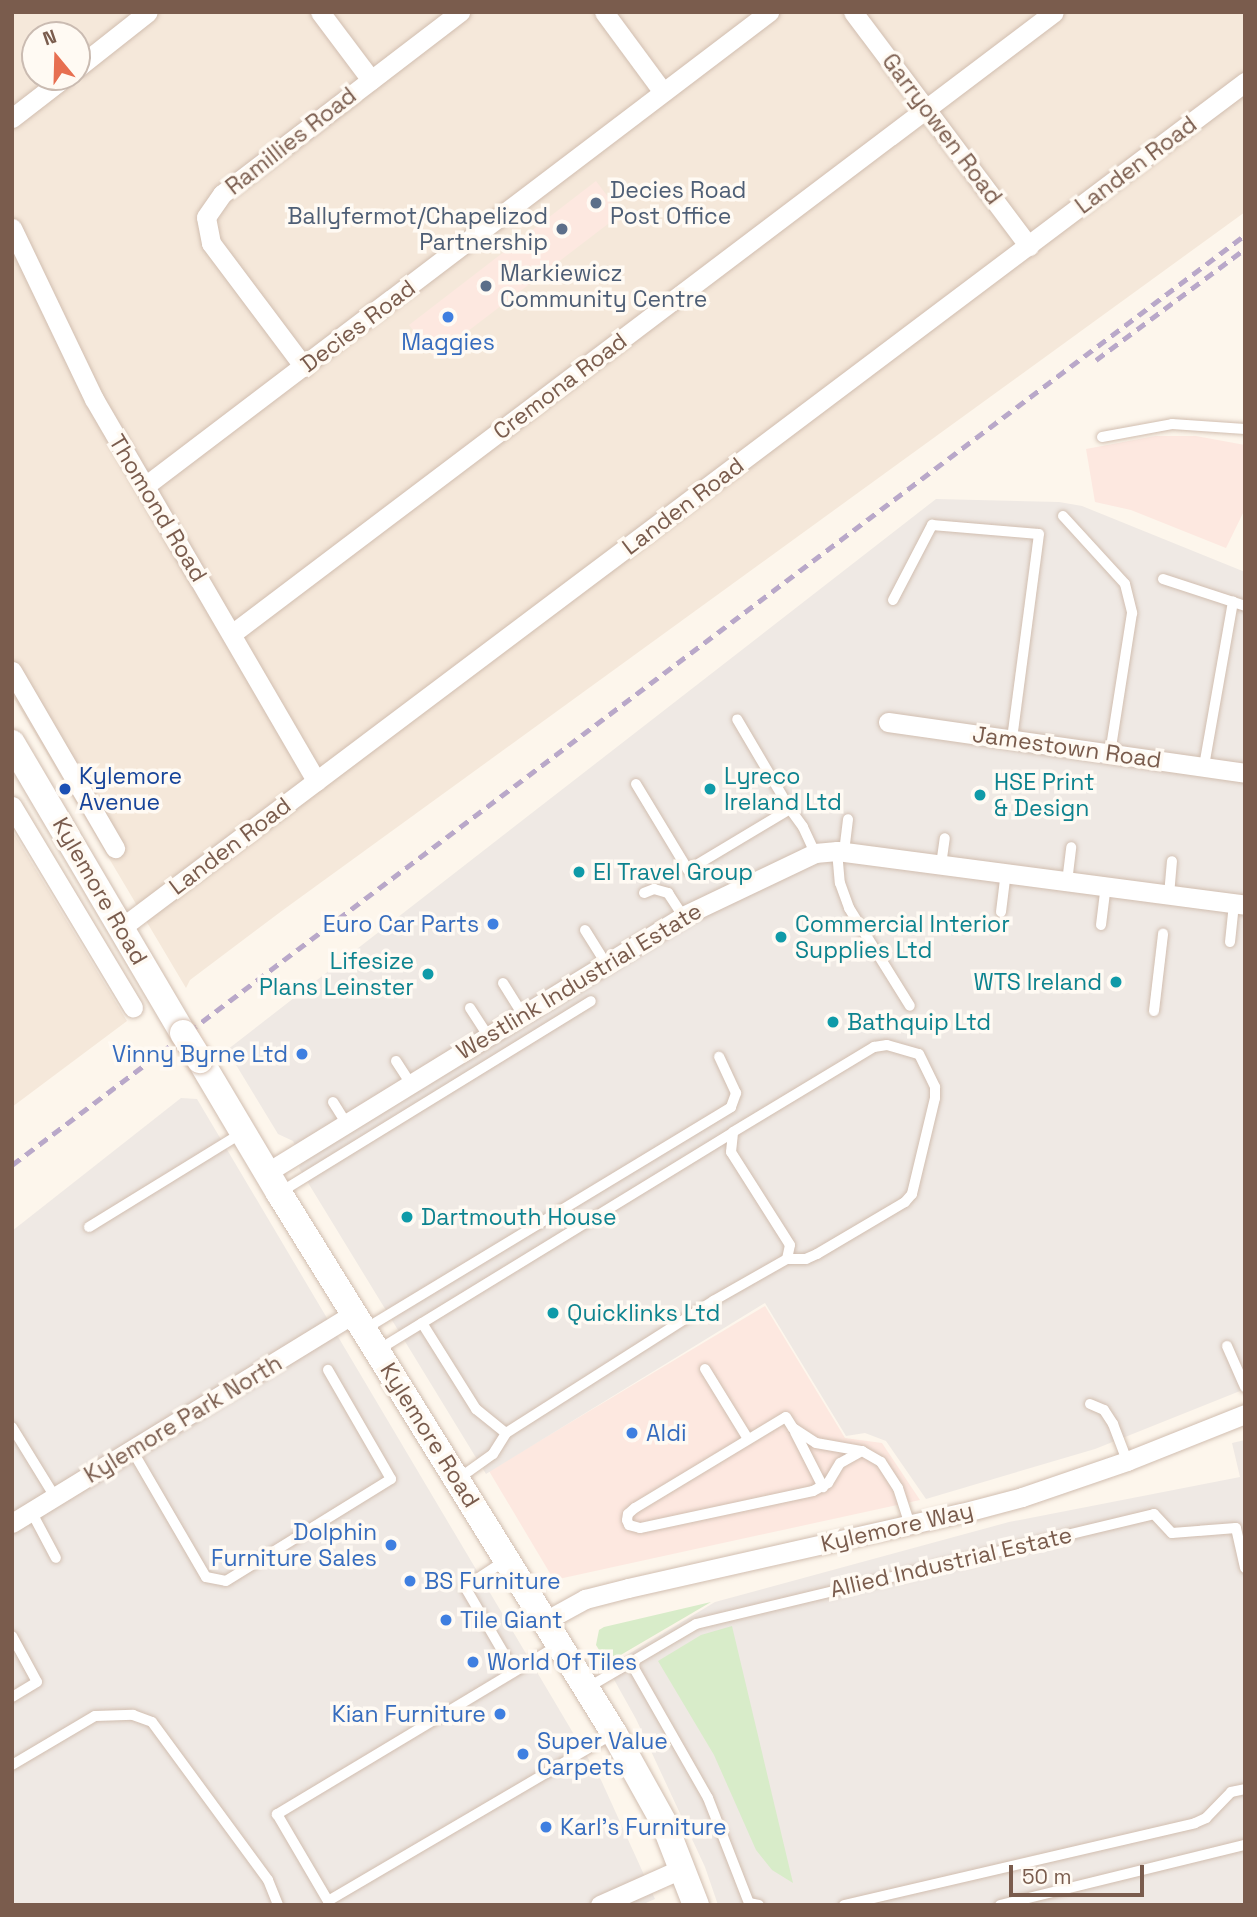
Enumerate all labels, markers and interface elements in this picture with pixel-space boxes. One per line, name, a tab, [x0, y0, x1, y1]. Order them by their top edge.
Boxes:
north arrow	[21, 21, 91, 91]
text: N	[40, 24, 60, 51]
street label: Garryowen Road	[876, 48, 1008, 210]
street label: Ramillies Road	[220, 81, 362, 201]
street label: Landen Road	[1070, 110, 1202, 220]
place label: Decies Road Post Office	[610, 176, 746, 230]
marker: Decies Road Post Office	[588, 195, 604, 211]
place label: Ballyfermot/Chapelizod Partnership	[287, 202, 548, 256]
marker: Ballyfermot/Chapelizod Partnership	[554, 221, 570, 237]
place label: Markiewicz Community Centre	[500, 259, 707, 313]
street label: Decies Road	[295, 274, 421, 378]
marker: Markiewicz Community Centre	[478, 278, 494, 294]
marker: Maggies	[440, 309, 456, 325]
street label: Cremona Road	[488, 327, 632, 445]
place label: Maggies	[401, 328, 495, 356]
street label: Thomond Road	[103, 429, 213, 587]
street label: Landen Road	[617, 451, 749, 561]
street label: Jamestown Road	[971, 720, 1163, 774]
place label: Kylemore Avenue	[79, 762, 182, 816]
place label: Lyreco Ireland Ltd	[724, 762, 842, 816]
place label: HSE Print & Design	[994, 768, 1095, 822]
marker: Kylemore Avenue	[57, 781, 73, 797]
marker: Lyreco Ireland Ltd	[702, 781, 718, 797]
marker: HSE Print & Design	[972, 787, 988, 803]
street label: Landen Road	[164, 791, 296, 901]
street label: Kylemore Road	[47, 812, 153, 970]
place label: EI Travel Group	[593, 858, 754, 886]
marker: EI Travel Group	[571, 864, 587, 880]
street label: Westlink Industrial Estate	[451, 897, 707, 1065]
place label: Euro Car Parts	[323, 910, 479, 938]
place label: Commercial Interior Supplies Ltd	[795, 910, 1010, 964]
marker: Euro Car Parts	[485, 916, 501, 932]
marker: Commercial Interior Supplies Ltd	[773, 929, 789, 945]
place label: Lifesize Plans Leinster	[259, 947, 414, 1001]
marker: Lifesize Plans Leinster	[420, 966, 436, 982]
place label: WTS Ireland	[974, 968, 1102, 996]
marker: WTS Ireland	[1108, 974, 1124, 990]
place label: Bathquip Ltd	[847, 1008, 991, 1036]
marker: Bathquip Ltd	[825, 1014, 841, 1030]
place label: Vinny Byrne Ltd	[112, 1040, 288, 1068]
marker: Vinny Byrne Ltd	[294, 1046, 310, 1062]
place label: Dartmouth House	[421, 1203, 616, 1231]
marker: Dartmouth House	[399, 1209, 415, 1225]
place label: Quicklinks Ltd	[567, 1299, 720, 1327]
marker: Quicklinks Ltd	[545, 1305, 561, 1321]
street label: Kylemore Park North	[79, 1349, 287, 1489]
street label: Kylemore Road	[374, 1358, 486, 1512]
place label: Aldi	[646, 1419, 687, 1447]
marker: Aldi	[624, 1425, 640, 1441]
street label: Kylemore Way	[818, 1496, 976, 1558]
place label: Dolphin Furniture Sales	[211, 1518, 377, 1572]
street label: Allied Industrial Estate	[827, 1521, 1075, 1603]
marker: Dolphin Furniture Sales	[383, 1537, 399, 1553]
place label: BS Furniture	[424, 1567, 561, 1595]
marker: BS Furniture	[402, 1573, 418, 1589]
place label: Tile Giant	[460, 1606, 563, 1634]
marker: Tile Giant	[438, 1612, 454, 1628]
place label: World Of Tiles	[487, 1648, 638, 1676]
marker: World Of Tiles	[465, 1654, 481, 1670]
place label: Kian Furniture	[332, 1700, 486, 1728]
marker: Kian Furniture	[492, 1706, 508, 1722]
place label: Super Value Carpets	[537, 1727, 668, 1781]
marker: Super Value Carpets	[515, 1746, 531, 1762]
place label: Karl's Furniture	[560, 1813, 727, 1841]
marker: Karl's Furniture	[538, 1819, 554, 1835]
scale bar	[1012, 1850, 1147, 1894]
text: 50 m	[1022, 1863, 1072, 1890]

